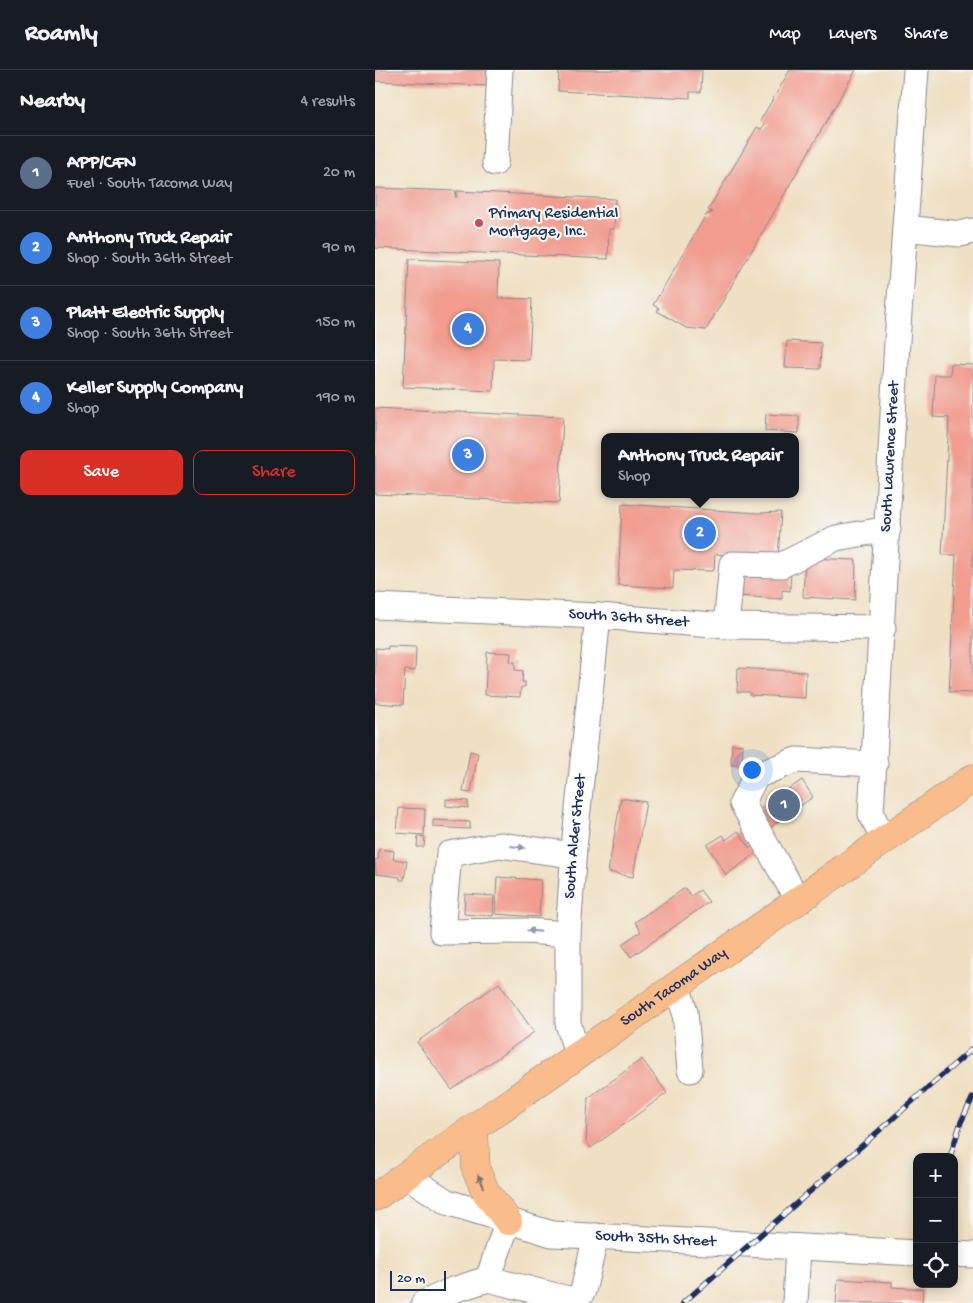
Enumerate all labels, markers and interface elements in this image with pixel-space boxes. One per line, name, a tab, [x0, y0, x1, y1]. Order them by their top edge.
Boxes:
text: Roamly	[25, 20, 98, 49]
text: Map	[769, 24, 801, 45]
text: Layers	[829, 24, 876, 45]
text: Share	[904, 24, 948, 45]
text: Nearby	[20, 90, 85, 115]
text: 4 results	[300, 93, 355, 112]
text: APP/CFN	[67, 152, 136, 175]
text: 1	[33, 164, 39, 183]
text: 20 m	[323, 164, 355, 183]
text: Fuel · South Tacoma Way	[67, 175, 232, 194]
place label: Primary Residential Mortgage, Inc.	[488, 205, 618, 242]
marker: Primary Residential Mortgage, Inc.	[473, 217, 485, 229]
text: Anthony Truck Repair	[67, 227, 231, 250]
text: 2	[32, 239, 40, 258]
text: 90 m	[323, 239, 355, 258]
text: Shop · South 36th Street	[67, 250, 232, 269]
text: Platt Electric Supply	[67, 302, 224, 325]
pin: 4	[452, 310, 484, 348]
text: 3	[32, 314, 40, 333]
text: 150 m	[316, 314, 355, 333]
text: Shop · South 36th Street	[67, 325, 232, 344]
text: Keller Supply Company	[67, 377, 243, 400]
street label: South Lawrence Street	[877, 379, 904, 533]
text: 4	[32, 389, 40, 408]
text: 190 m	[316, 389, 355, 408]
text: Shop	[67, 400, 99, 419]
popup	[601, 433, 799, 498]
pin: 3	[452, 436, 484, 474]
text: Anthony Truck Repair	[618, 445, 782, 468]
button: Save	[20, 450, 183, 495]
button: Share	[193, 450, 355, 495]
text: Shop	[618, 468, 650, 487]
pin: 2	[684, 514, 716, 552]
street label: South 36th Street	[568, 605, 691, 633]
your location	[739, 757, 765, 783]
street label: South Alder Street	[561, 772, 591, 899]
pin: 1	[768, 786, 800, 824]
one-way arrow	[511, 843, 527, 851]
one-way arrow	[525, 927, 541, 935]
street label: South Tacoma Way	[617, 944, 731, 1031]
map controls	[913, 1153, 958, 1288]
button: +	[913, 1153, 958, 1198]
one-way arrow	[476, 1174, 484, 1188]
button: −	[913, 1198, 958, 1243]
street label: South 35th Street	[595, 1227, 718, 1252]
button: locate	[913, 1243, 958, 1288]
scale bar	[390, 1268, 446, 1291]
text: 20 m	[397, 1271, 425, 1288]

